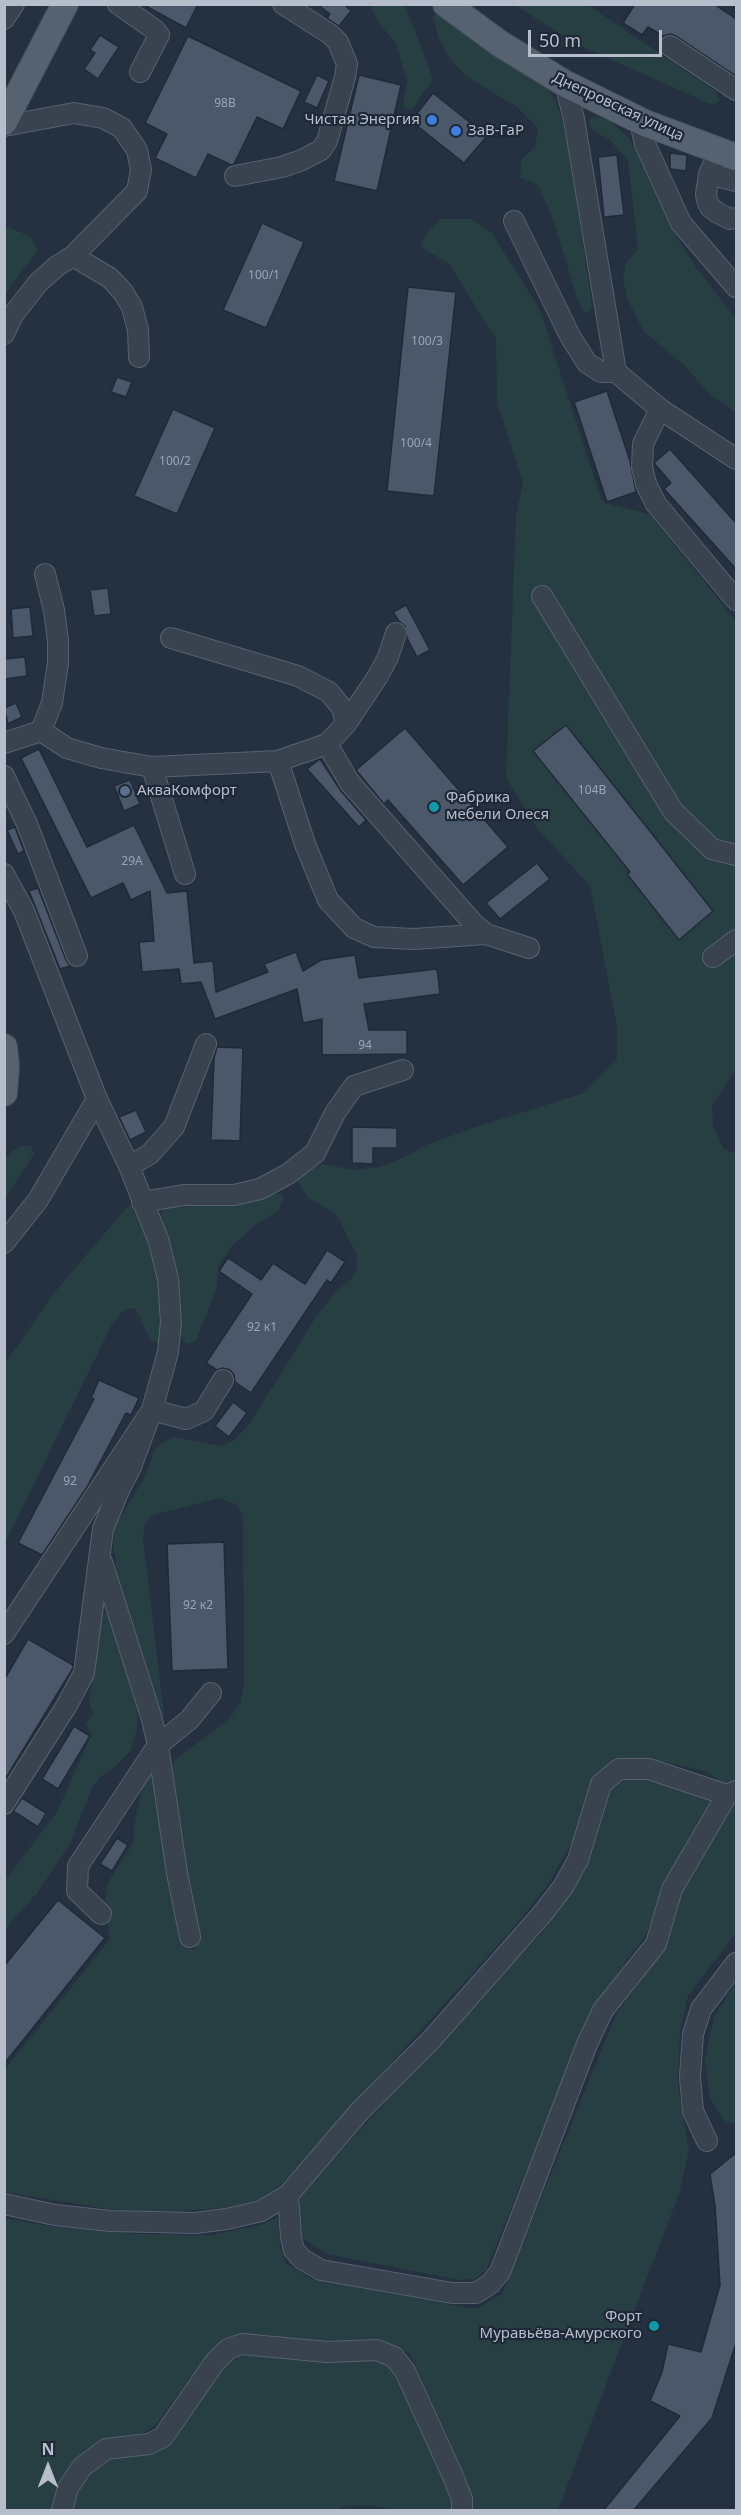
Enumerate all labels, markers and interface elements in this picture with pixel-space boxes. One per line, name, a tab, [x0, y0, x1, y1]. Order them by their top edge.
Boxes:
scale bar	[531, 18, 664, 56]
text: 50 m	[539, 28, 581, 52]
street label: Днепровская улица	[550, 69, 686, 145]
house number: 98В	[214, 97, 236, 111]
place label: Чистая Энергия	[304, 111, 420, 129]
marker: Чистая Энергия	[425, 113, 439, 127]
place label: ЗаВ-ГаР	[468, 122, 524, 140]
marker: ЗаВ-ГаР	[449, 124, 463, 138]
house number: 100/1	[248, 269, 280, 283]
house number: 100/3	[411, 335, 443, 349]
house number: 100/4	[400, 437, 432, 451]
house number: 100/2	[159, 455, 191, 469]
place label: АкваКомфорт	[137, 782, 237, 800]
marker: АкваКомфорт	[118, 784, 132, 798]
house number: 104В	[578, 784, 606, 798]
place label: Фабрика мебели Олеся	[446, 789, 549, 824]
marker: Фабрика мебели Олеся	[427, 800, 441, 814]
house number: 29А	[121, 855, 143, 869]
house number: 94	[358, 1039, 372, 1053]
house number: 92 к1	[247, 1321, 277, 1335]
house number: 92	[63, 1475, 77, 1489]
house number: 92 к2	[183, 1599, 213, 1613]
place label: Форт Муравьёва-Амурского	[480, 2308, 642, 2343]
marker: Форт Муравьёва-Амурского	[647, 2319, 661, 2333]
north arrow	[18, 2437, 78, 2497]
text: N	[41, 2438, 55, 2460]

